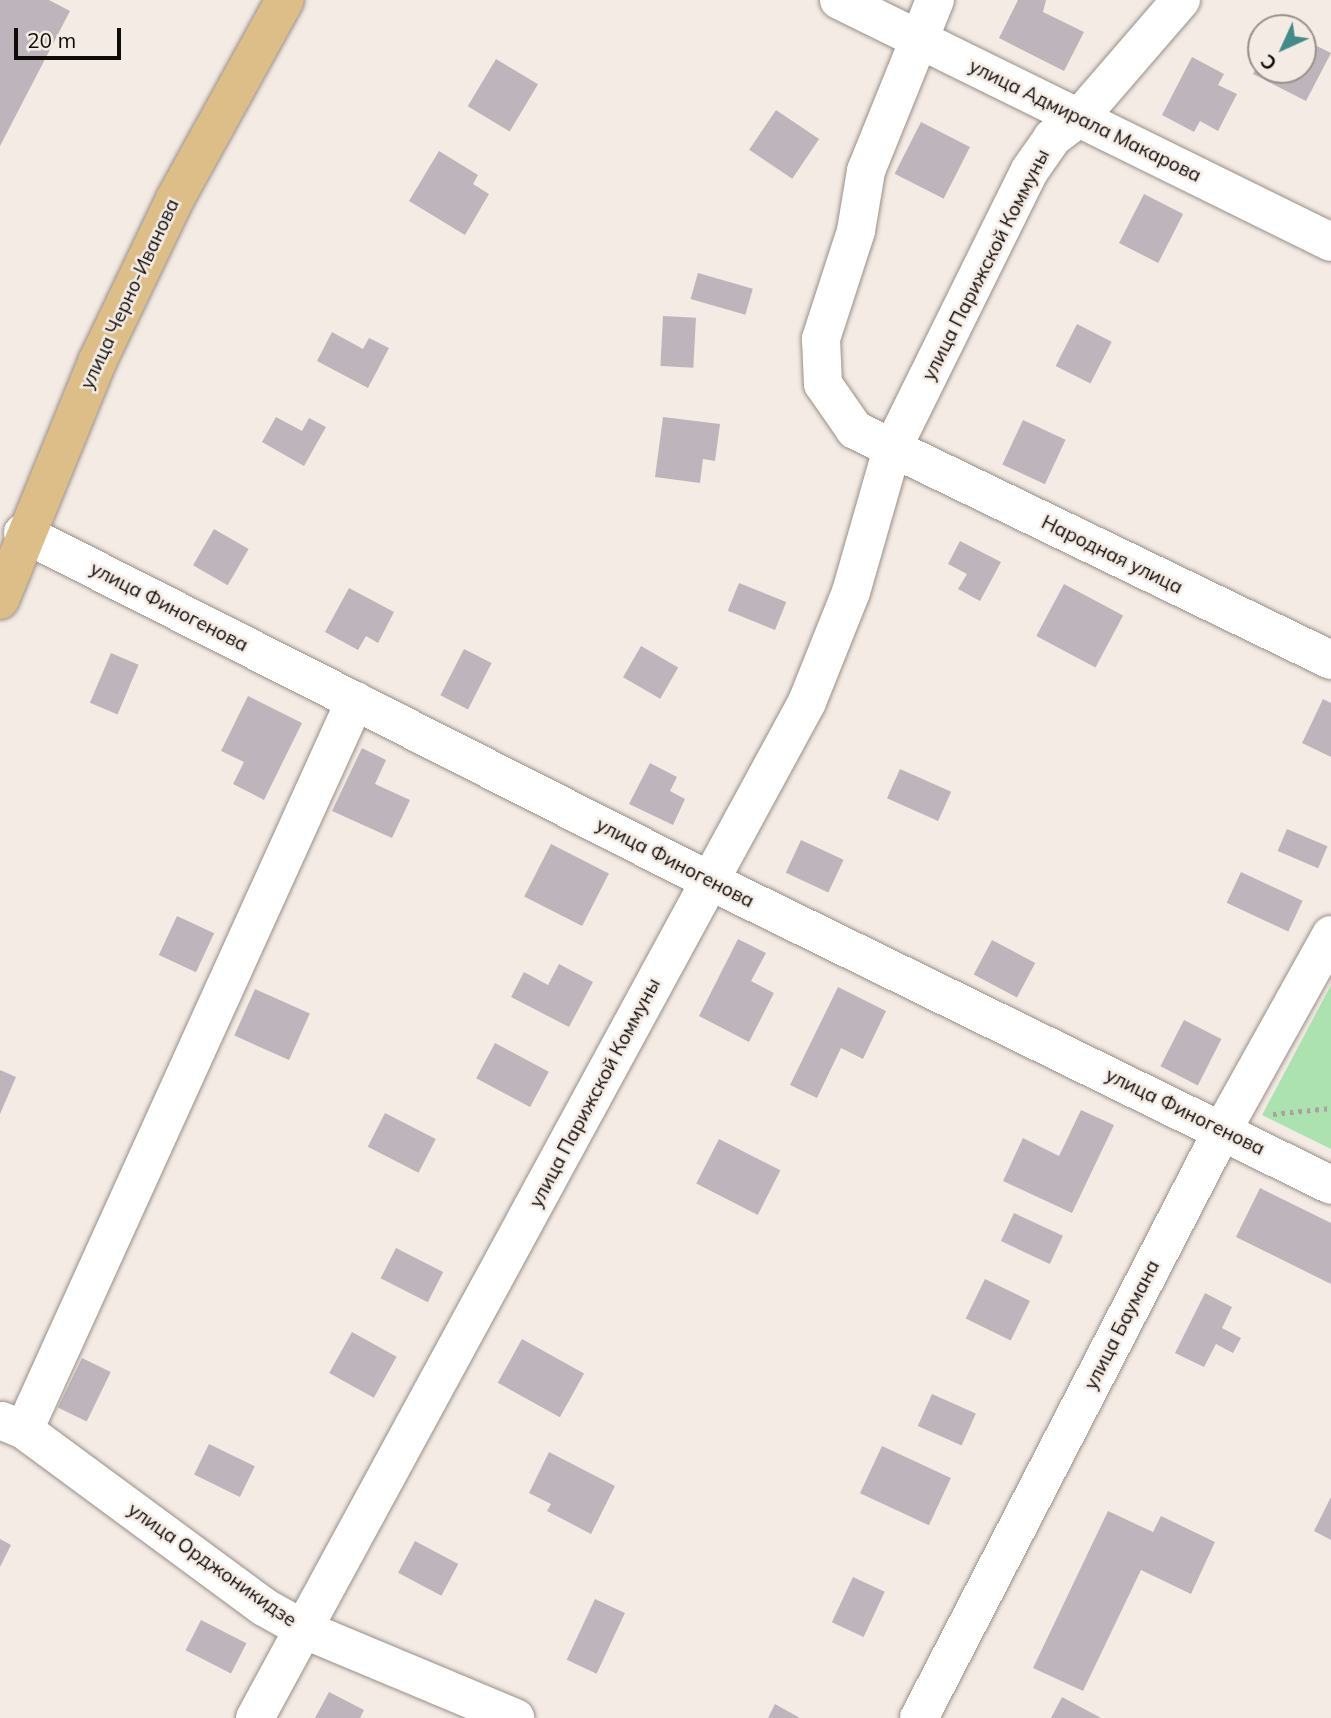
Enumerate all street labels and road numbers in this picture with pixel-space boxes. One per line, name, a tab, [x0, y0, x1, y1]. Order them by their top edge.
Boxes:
street label: улица Адмирала Макарова	[965, 55, 1205, 187]
street label: улица Парижской Коммуны	[918, 146, 1054, 384]
street label: улица Черно-Иванова	[76, 195, 184, 393]
street label: Народная улица	[1038, 511, 1186, 599]
street label: улица Финогенова	[86, 557, 252, 657]
street label: улица Финогенова	[592, 813, 758, 913]
street label: улица Парижской Коммуны	[525, 974, 665, 1212]
street label: улица Финогенова	[1102, 1064, 1268, 1160]
street label: улица Баумана	[1080, 1256, 1164, 1394]
street label: улица Орджоникидзе	[123, 1498, 301, 1632]

